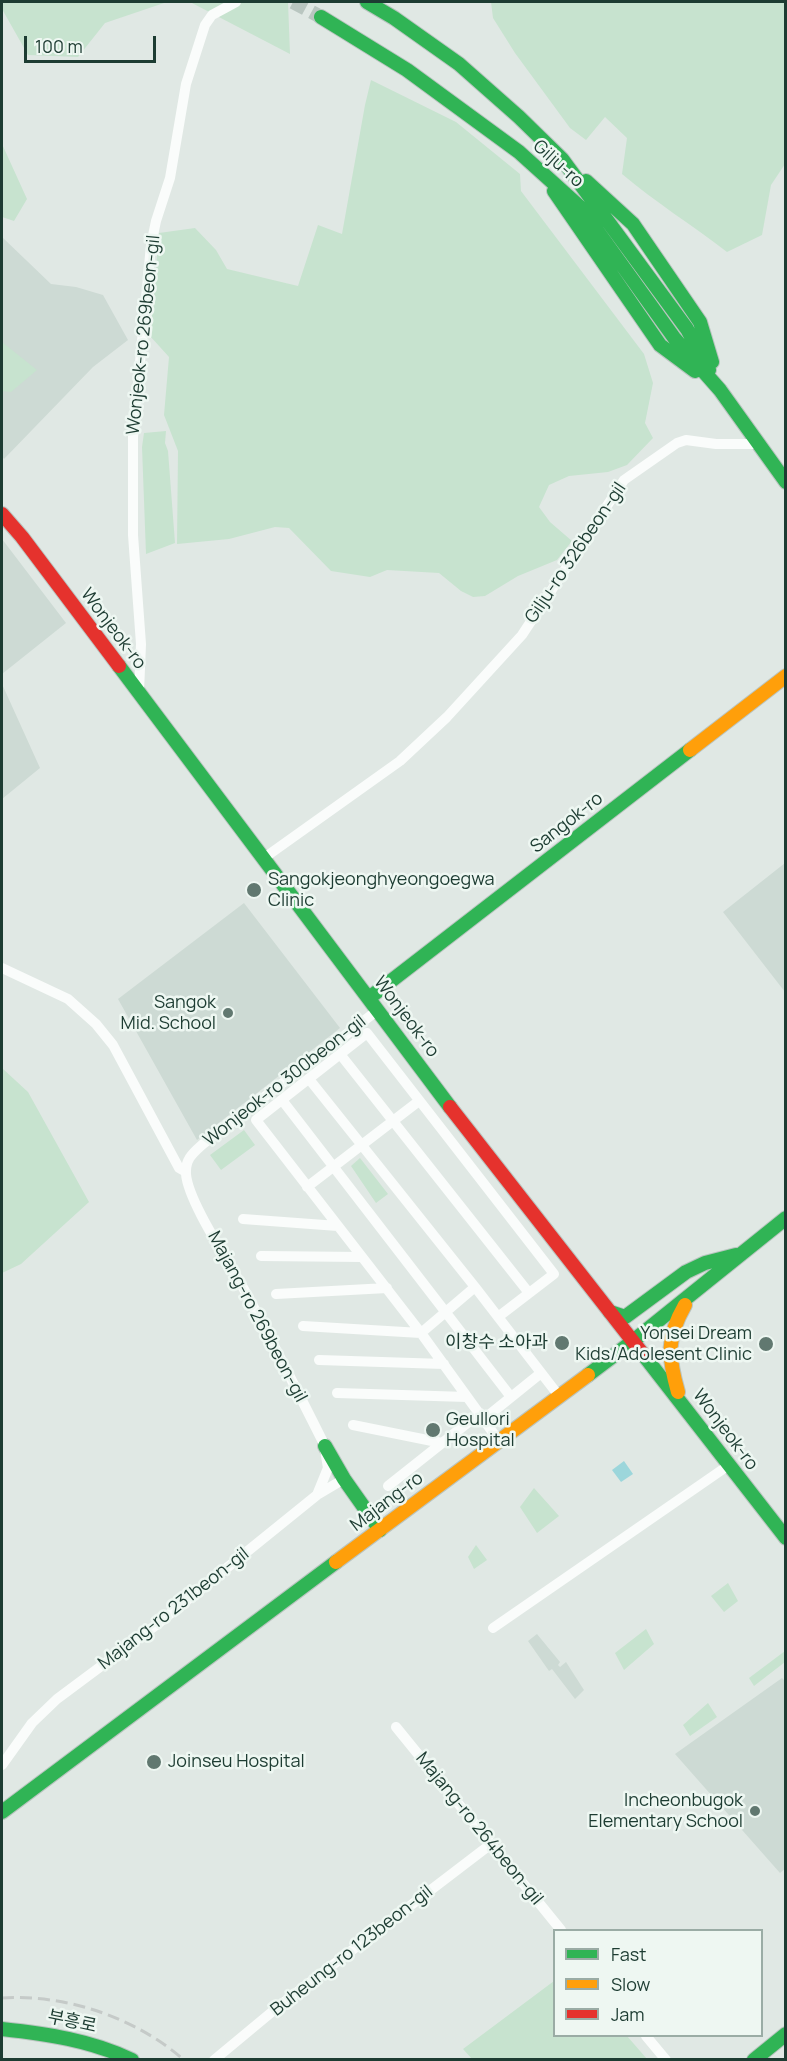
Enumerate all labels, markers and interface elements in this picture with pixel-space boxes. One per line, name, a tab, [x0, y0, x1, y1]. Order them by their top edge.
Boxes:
scale bar	[27, 24, 159, 62]
text: 100 m	[35, 34, 83, 58]
street label: Gilju-ro	[528, 136, 588, 192]
street label: Wonjeok-ro 269beon-gil	[123, 234, 165, 436]
street label: Gilju-ro 326beon-gil	[521, 479, 631, 627]
street label: Wonjeok-ro	[76, 584, 150, 674]
street label: Sangok-ro	[526, 788, 608, 858]
place label: Sangokjeonghyeongoegwa Clinic	[268, 869, 494, 912]
marker: Sangokjeonghyeongoegwa Clinic	[245, 881, 263, 899]
street label: Wonjeok-ro	[369, 972, 443, 1062]
place label: Sangok Mid. School	[121, 992, 216, 1034]
marker: Sangok Mid. School	[221, 1006, 235, 1020]
street label: Wonjeok-ro 300beon-gil	[199, 1011, 371, 1151]
street label: Majang-ro 269beon-gil	[203, 1228, 311, 1406]
place label: Yonsei Dream Kids/Adolesent Clinic	[575, 1323, 752, 1366]
place label: 이창수 소아과	[445, 1332, 548, 1354]
marker: 이창수 소아과	[553, 1334, 571, 1352]
marker: Yonsei Dream Kids/Adolesent Clinic	[757, 1335, 775, 1353]
street label: Wonjeok-ro	[688, 1385, 762, 1475]
place label: Geullori Hospital	[446, 1409, 515, 1452]
marker: Geullori Hospital	[424, 1421, 442, 1439]
street label: Majang-ro	[346, 1468, 428, 1536]
street label: Majang-ro 231beon-gil	[94, 1543, 254, 1675]
street label: Majang-ro 264beon-gil	[411, 1748, 547, 1910]
place label: Joinseu Hospital	[168, 1751, 305, 1773]
marker: Joinseu Hospital	[145, 1753, 163, 1771]
place label: Incheonbugok Elementary School	[588, 1790, 743, 1832]
marker: Incheonbugok Elementary School	[748, 1804, 762, 1818]
street label: Buheung-ro 123beon-gil	[267, 1881, 437, 2021]
legend	[553, 1929, 763, 2037]
text: Fast	[611, 1942, 646, 1966]
text: Slow	[611, 1972, 650, 1996]
text: Jam	[611, 2002, 645, 2026]
street label: 부흥로	[45, 2006, 99, 2038]

